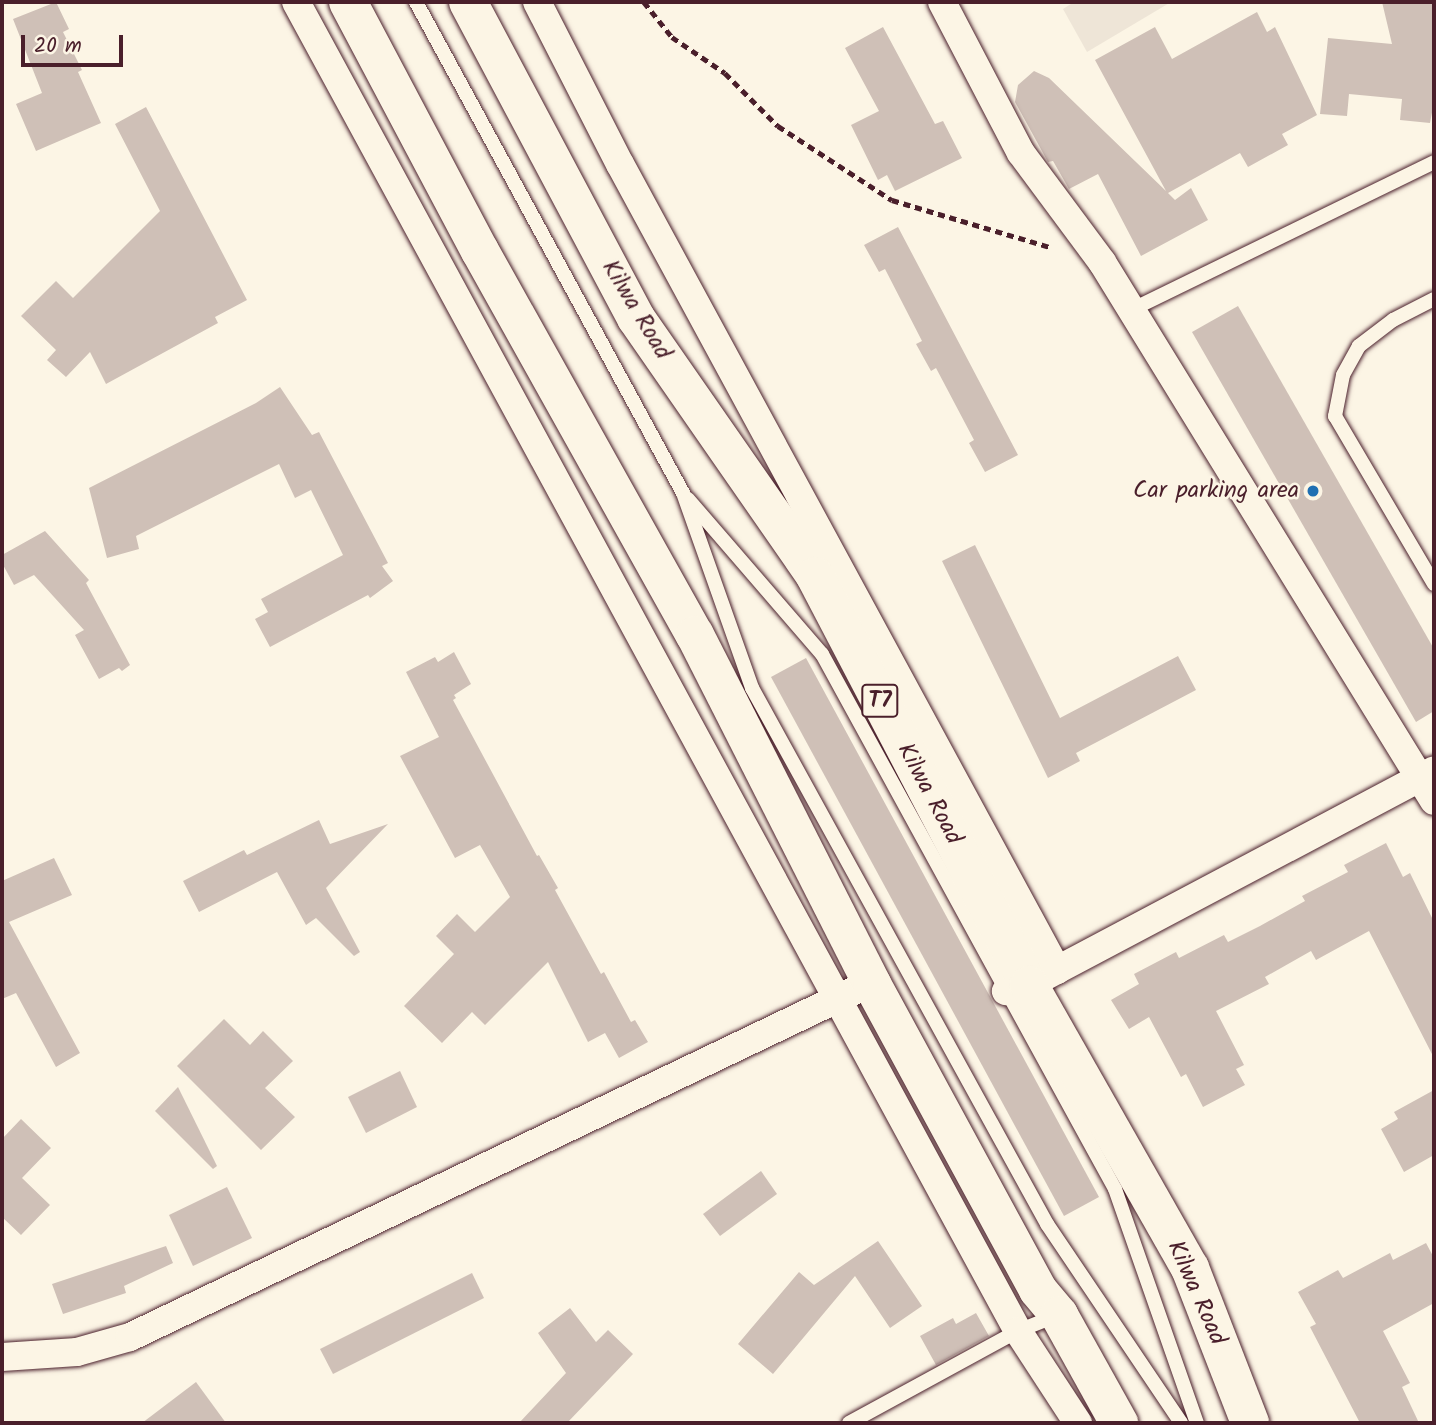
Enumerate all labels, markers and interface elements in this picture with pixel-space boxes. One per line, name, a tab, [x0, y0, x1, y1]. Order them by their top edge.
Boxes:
scale bar	[24, 21, 126, 65]
text: 20 m	[34, 30, 82, 63]
street label: Kilwa Road	[595, 255, 677, 365]
place label: Car parking area	[1133, 477, 1299, 505]
marker: Car parking area	[1305, 483, 1321, 499]
road number: T7	[861, 681, 899, 720]
street label: Kilwa Road	[890, 738, 968, 850]
street label: Kilwa Road	[1160, 1236, 1232, 1350]

